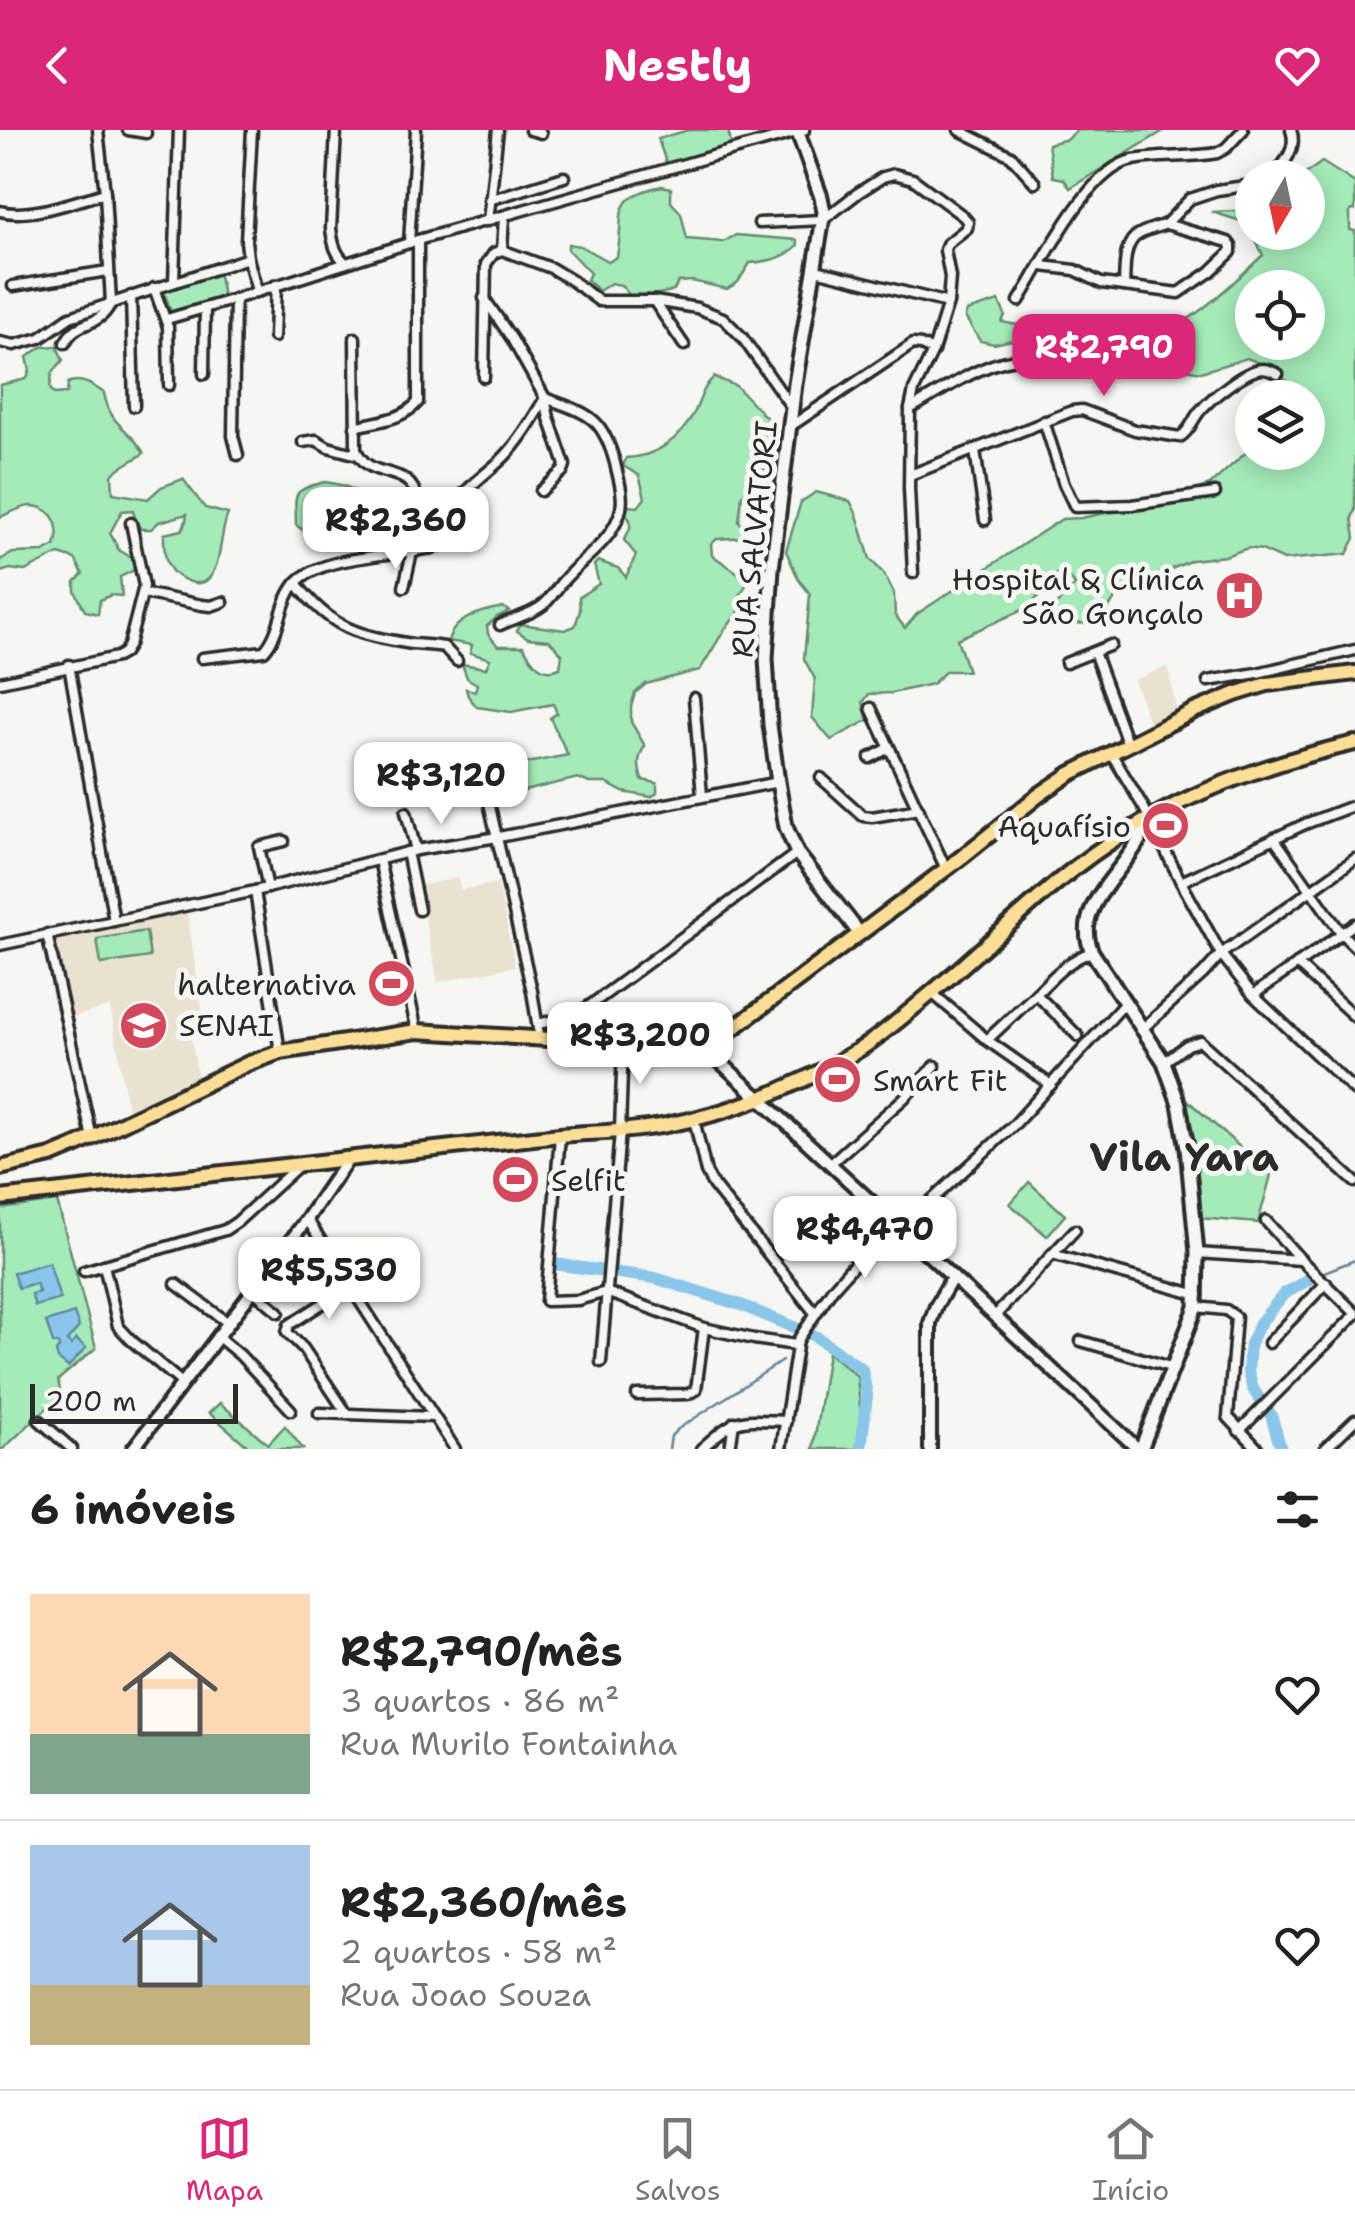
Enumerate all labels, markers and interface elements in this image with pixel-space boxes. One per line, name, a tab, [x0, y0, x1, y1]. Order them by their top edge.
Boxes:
text: Nestly	[603, 35, 752, 95]
icon: back	[30, 38, 85, 93]
icon: heart	[1270, 38, 1325, 93]
north arrow	[1235, 160, 1325, 250]
map controls	[1235, 160, 1325, 470]
button: locate	[1235, 270, 1325, 360]
pin: R$2,790	[1012, 314, 1196, 399]
text: R$2,790	[1034, 325, 1174, 368]
button: layers	[1235, 380, 1325, 470]
street label: RUA SALVATORI	[721, 419, 787, 659]
pin: R$2,360	[304, 487, 488, 572]
text: R$2,360	[325, 498, 467, 541]
place label: Hospital & Clínica São Gonçalo	[952, 559, 1204, 634]
hospital icon: Hospital & Clínica São Gonçalo	[1213, 570, 1265, 622]
pin: R$3,120	[349, 742, 533, 827]
text: R$3,120	[376, 753, 506, 796]
sports icon: Aquafísio	[1140, 800, 1192, 852]
place label: Aquafísio	[997, 806, 1131, 847]
sports icon: halternativa	[365, 958, 417, 1010]
place label: halternativa	[177, 964, 356, 1005]
school or university icon: SENAI	[118, 999, 170, 1051]
pin: R$3,200	[548, 1002, 732, 1087]
place label: SENAI	[179, 1005, 274, 1046]
text: R$3,200	[569, 1013, 711, 1056]
sports icon: Smart Fit	[812, 1054, 864, 1106]
place label: Smart Fit	[873, 1060, 1008, 1101]
district label: Vila Yara	[1089, 1130, 1279, 1184]
sports icon: Selfit	[490, 1154, 542, 1206]
place label: Selfit	[551, 1160, 626, 1201]
pin: R$4,470	[773, 1196, 957, 1281]
text: R$4,470	[796, 1207, 934, 1250]
pin: R$5,530	[237, 1237, 421, 1322]
text: R$5,530	[260, 1248, 398, 1291]
scale bar	[30, 1379, 238, 1424]
text: 200 m	[45, 1382, 136, 1420]
text: 6 imóveis	[30, 1481, 236, 1537]
icon: filters	[1270, 1482, 1325, 1537]
text: R$2,790/mês	[340, 1623, 623, 1679]
icon: home	[110, 1634, 230, 1754]
icon: heart	[1270, 1667, 1325, 1722]
text: 3 quartos · 86 m²	[340, 1679, 619, 1722]
text: Rua Murilo Fontainha	[340, 1722, 677, 1765]
text: R$2,360/mês	[340, 1874, 627, 1930]
icon: home	[110, 1885, 230, 2005]
icon: heart	[1270, 1918, 1325, 1973]
text: 2 quartos · 58 m²	[340, 1930, 617, 1973]
text: Rua Joao Souza	[340, 1973, 591, 2016]
tab: Mapa	[186, 2111, 263, 2209]
tab: Salvos	[635, 2111, 721, 2209]
tab: Início	[1092, 2111, 1169, 2209]

